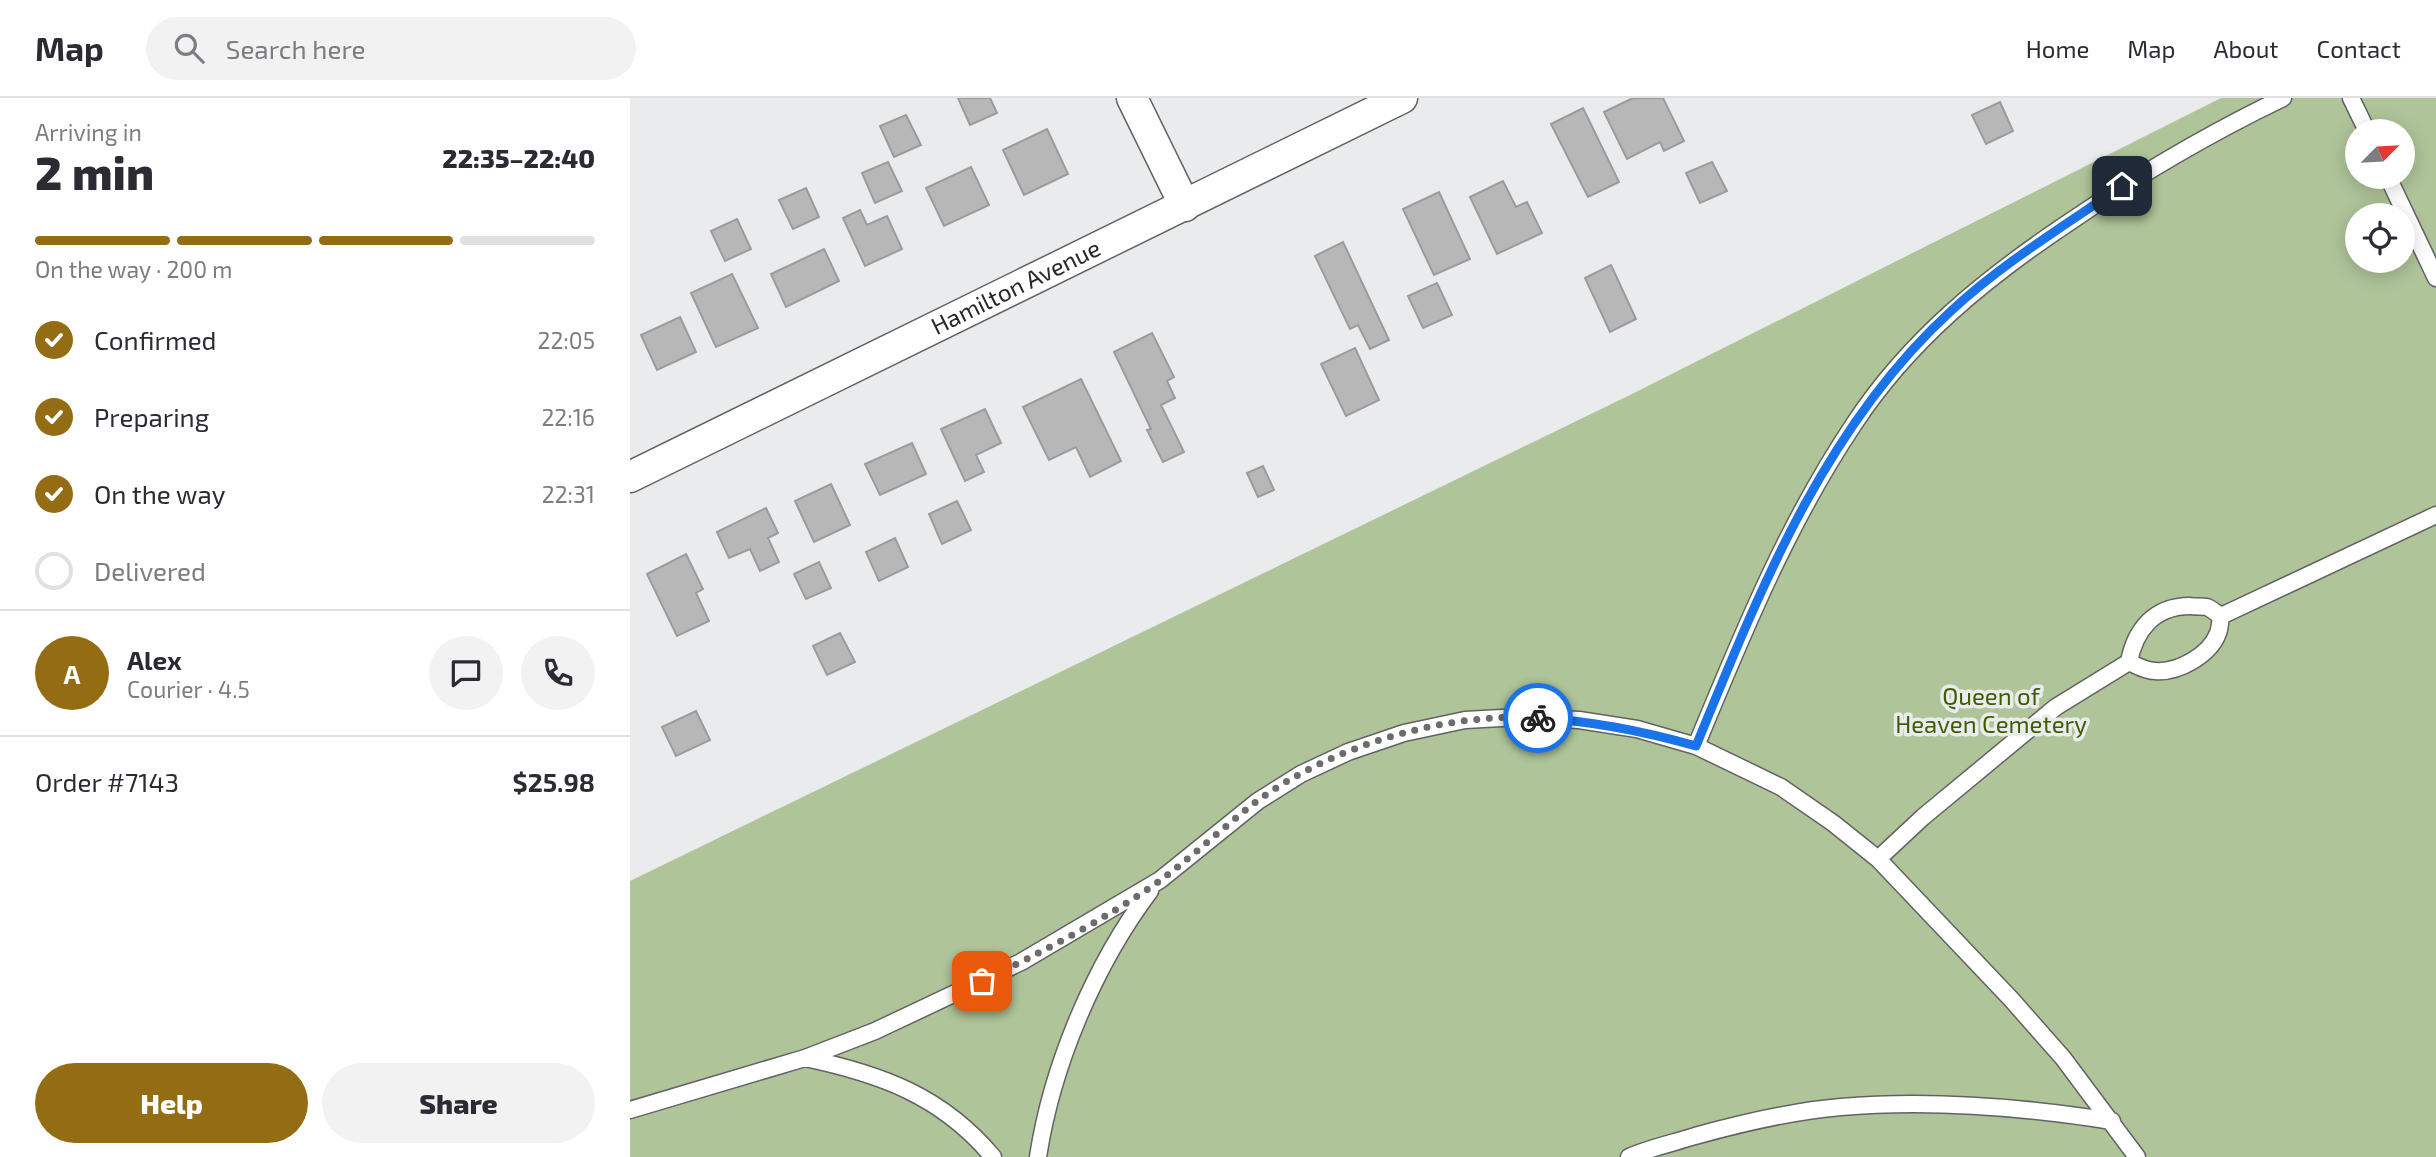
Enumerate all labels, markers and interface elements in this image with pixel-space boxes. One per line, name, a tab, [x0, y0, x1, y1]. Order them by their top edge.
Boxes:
search box	[146, 17, 636, 80]
text: Map	[35, 28, 104, 68]
icon: search	[170, 29, 208, 67]
text: Search here	[226, 33, 365, 64]
text: Home	[2026, 34, 2089, 63]
text: Map	[2127, 34, 2175, 63]
text: About	[2213, 34, 2279, 63]
text: Contact	[2317, 34, 2401, 63]
text: Arriving in	[35, 118, 142, 146]
north arrow	[2345, 119, 2415, 189]
map controls	[2345, 119, 2415, 273]
text: 22:35–22:40	[442, 142, 595, 173]
text: 2 min	[35, 144, 154, 199]
pin	[2092, 156, 2152, 216]
icon: home	[2103, 167, 2141, 205]
button: locate	[2345, 203, 2415, 273]
street label: Hamilton Avenue	[926, 232, 1105, 340]
text: On the way · 200 m	[35, 255, 232, 283]
icon: check	[35, 321, 73, 359]
text: Confirmed	[94, 324, 217, 355]
text: 22:05	[538, 326, 595, 354]
icon: check	[35, 398, 73, 436]
text: Preparing	[94, 401, 209, 432]
text: 22:16	[541, 403, 595, 431]
icon: check	[35, 475, 73, 513]
text: On the way	[94, 478, 225, 509]
text: 22:31	[542, 480, 595, 508]
text: Delivered	[94, 555, 206, 586]
button: chat	[429, 636, 503, 710]
button: phone	[521, 636, 595, 710]
text: Alex	[127, 644, 182, 675]
text: A	[64, 658, 80, 689]
text: Courier · 4.5	[127, 675, 250, 703]
park label: Queen of Heaven Cemetery	[1895, 681, 2087, 738]
courier	[1503, 683, 1573, 753]
icon: bike	[1519, 699, 1557, 737]
text: Order #7143	[35, 766, 179, 797]
text: $25.98	[513, 766, 595, 797]
pin	[952, 951, 1012, 1011]
icon: bag	[963, 962, 1001, 1000]
button: Help	[35, 1063, 308, 1143]
button: Share	[322, 1063, 595, 1143]

